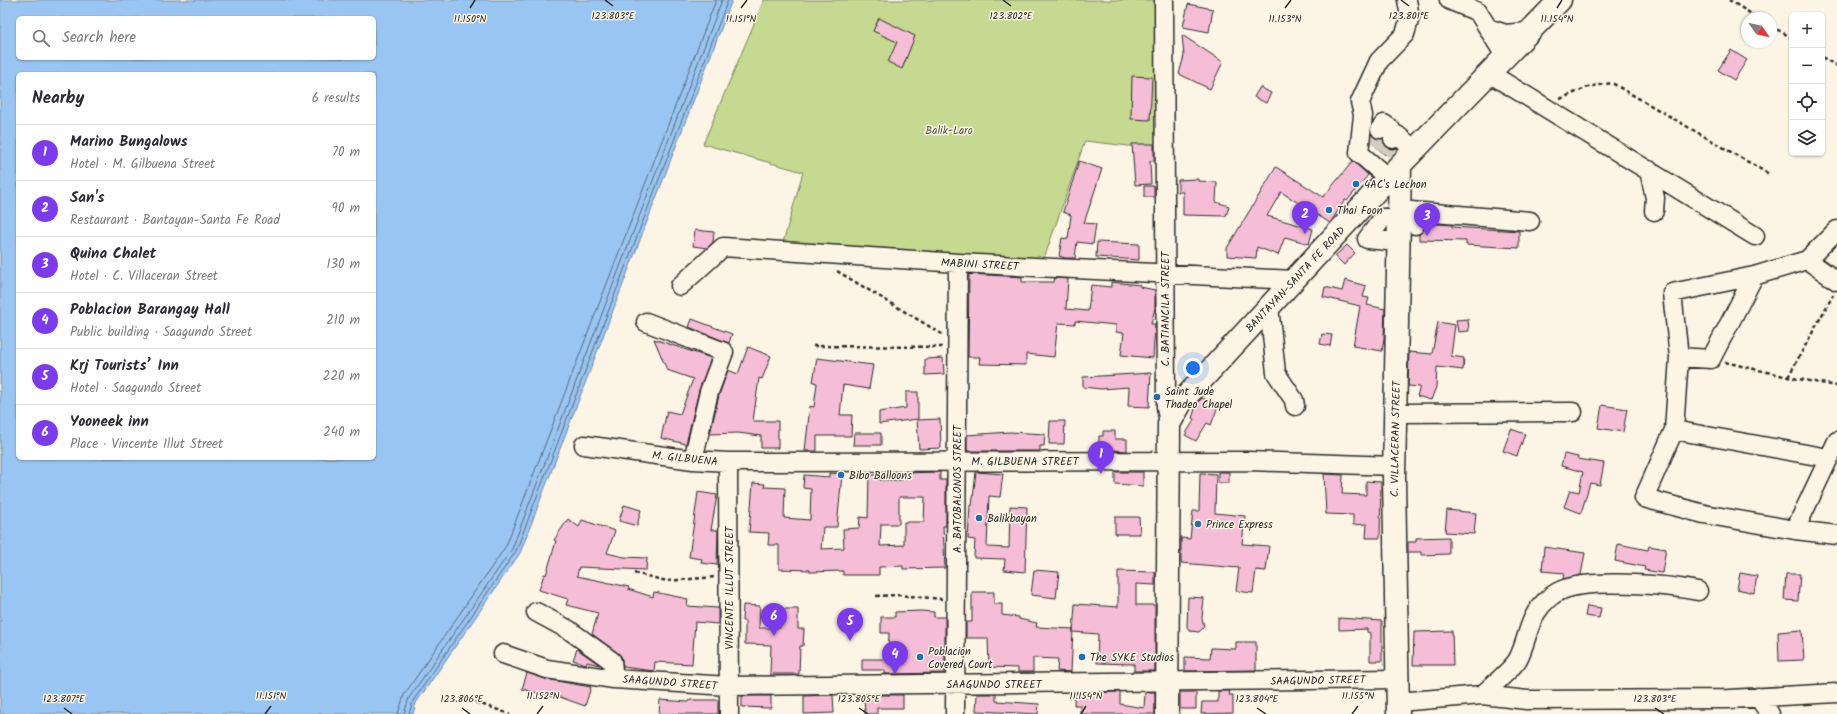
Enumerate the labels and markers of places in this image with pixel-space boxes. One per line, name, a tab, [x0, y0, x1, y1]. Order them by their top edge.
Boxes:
place label: 4AC's Lechon	[1364, 176, 1427, 194]
marker: 4AC's Lechon	[1351, 179, 1361, 189]
pin: 2	[1292, 201, 1318, 234]
place label: Thai Foon	[1337, 202, 1383, 220]
pin: 3	[1414, 203, 1440, 236]
marker: Thai Foon	[1324, 205, 1334, 215]
place label: Saint Jude Thadeo Chapel	[1165, 383, 1233, 414]
marker: Saint Jude Thadeo Chapel	[1152, 392, 1162, 402]
pin: 1	[1088, 441, 1114, 474]
place label: Bibo Balloons	[849, 467, 912, 485]
marker: Bibo Balloons	[836, 470, 846, 480]
place label: Balikbayan	[987, 510, 1037, 528]
marker: Balikbayan	[974, 513, 984, 523]
place label: Prince Express	[1206, 516, 1273, 534]
marker: Prince Express	[1193, 519, 1203, 529]
pin: 6	[761, 603, 787, 636]
pin: 5	[837, 608, 863, 641]
pin: 4	[882, 641, 908, 674]
place label: Poblacion Covered Court	[928, 643, 993, 674]
place label: The SYKE Studios	[1090, 649, 1174, 667]
marker: Poblacion Covered Court	[915, 652, 925, 662]
marker: The SYKE Studios	[1077, 652, 1087, 662]

